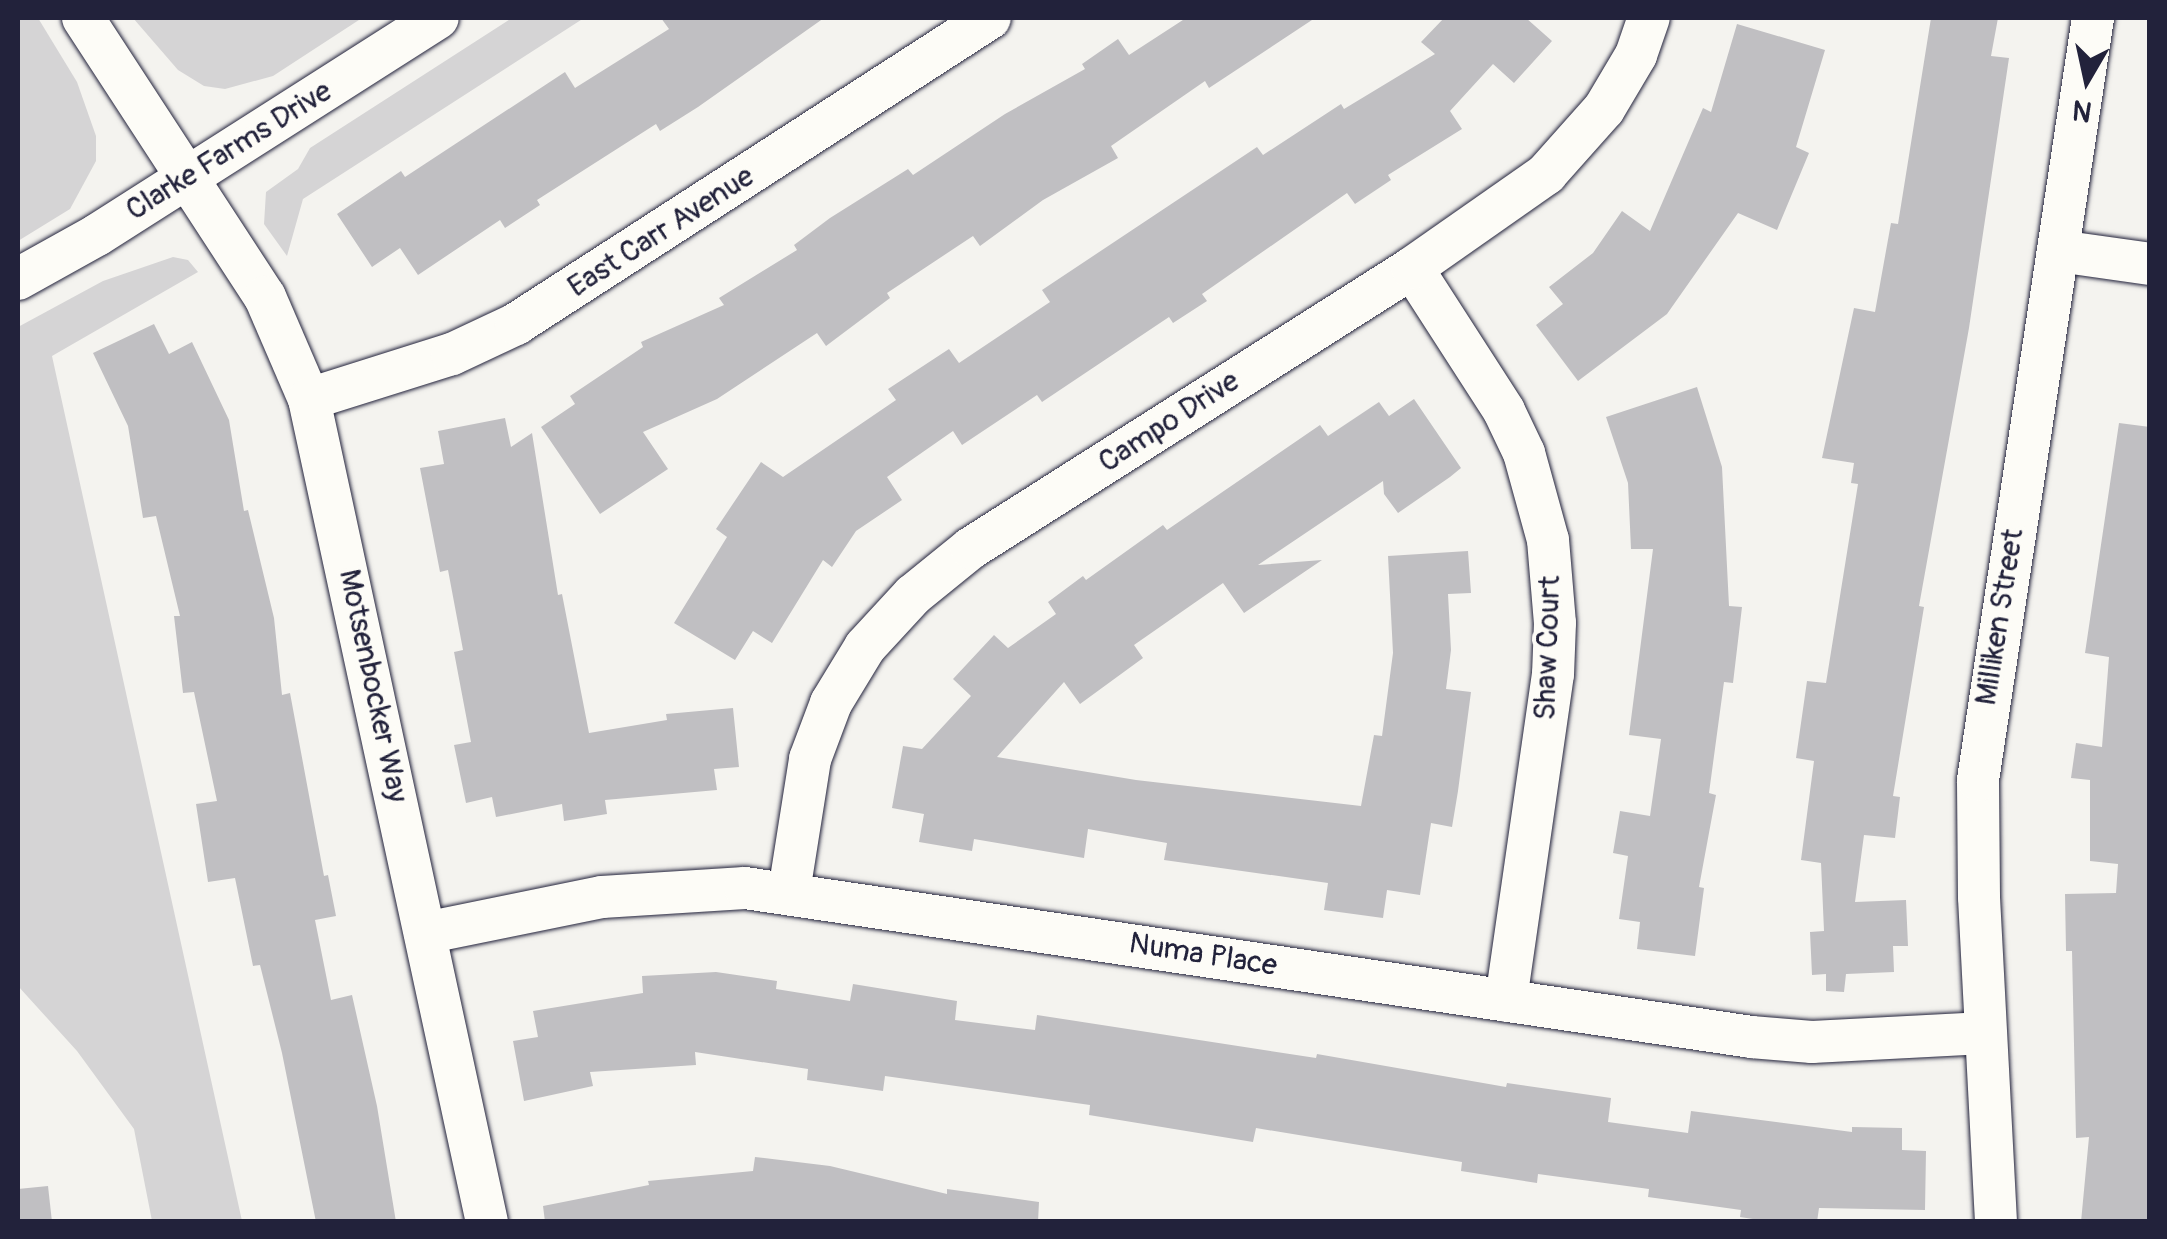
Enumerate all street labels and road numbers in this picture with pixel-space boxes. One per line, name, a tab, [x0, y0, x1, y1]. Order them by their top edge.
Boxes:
street label: Clarke Farms Drive	[120, 73, 338, 229]
street label: East Carr Avenue	[561, 159, 761, 305]
street label: Campo Drive	[1092, 363, 1246, 481]
street label: Milliken Street	[1968, 526, 2032, 708]
street label: Motsenbocker Way	[331, 566, 415, 806]
street label: Shaw Court	[1527, 575, 1569, 721]
street label: Numa Place	[1126, 926, 1280, 984]

